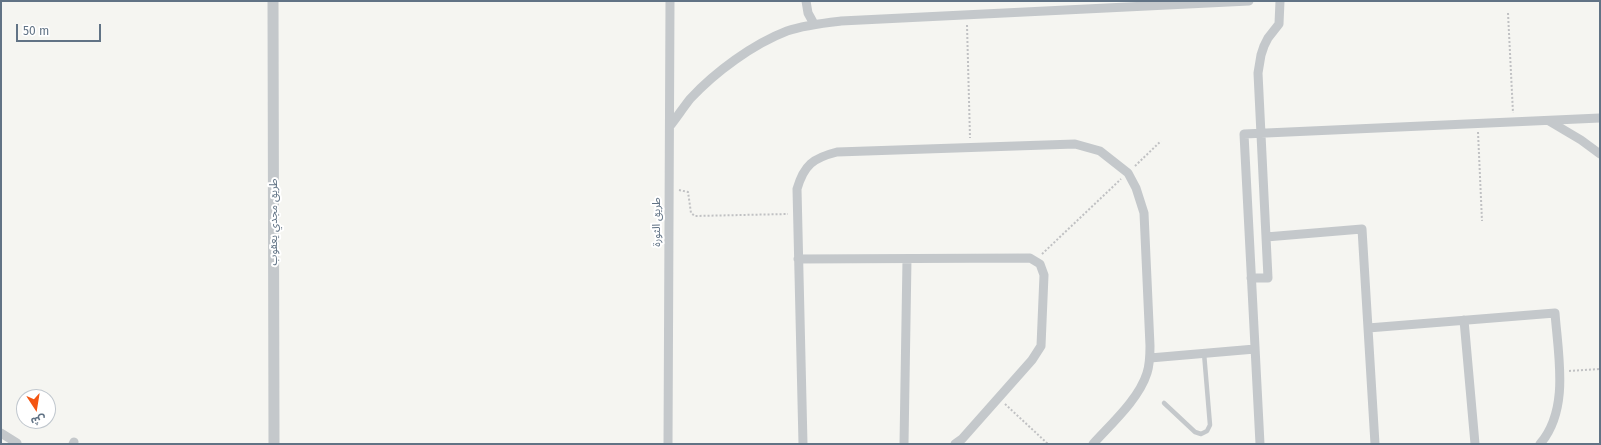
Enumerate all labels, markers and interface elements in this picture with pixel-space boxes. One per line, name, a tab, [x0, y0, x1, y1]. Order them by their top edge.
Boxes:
scale bar	[18, 16, 103, 42]
text: 50 m	[23, 24, 49, 38]
street label: طريق مجدي يعقوب	[267, 178, 281, 266]
street label: طريق الثورة	[650, 197, 664, 247]
north arrow	[16, 389, 56, 429]
text: ش	[30, 412, 47, 428]

